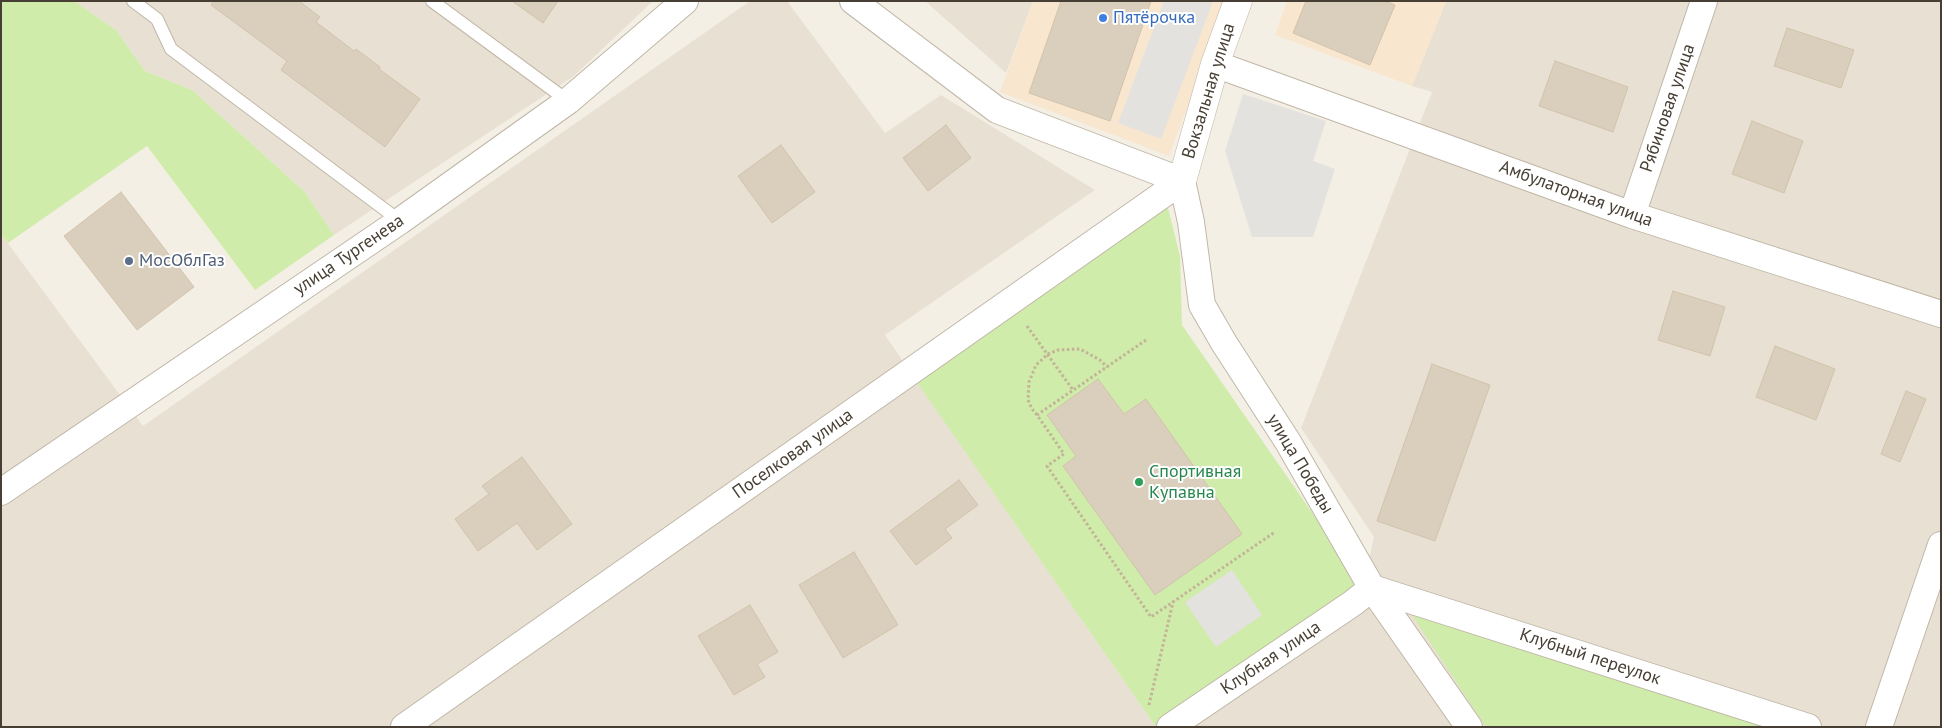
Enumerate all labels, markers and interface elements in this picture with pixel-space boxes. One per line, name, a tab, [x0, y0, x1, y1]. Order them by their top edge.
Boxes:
place label: Пятёрочка	[1113, 7, 1195, 29]
marker: Пятёрочка	[1097, 12, 1109, 24]
street label: Вокзальная улица	[1178, 20, 1240, 162]
street label: Рябиновая улица	[1636, 41, 1700, 175]
street label: Амбулаторная улица	[1496, 156, 1656, 232]
street label: улица Тургенева	[290, 210, 408, 300]
place label: МосОблГаз	[139, 250, 225, 272]
marker: МосОблГаз	[123, 255, 135, 267]
street label: Поселковая улица	[729, 404, 857, 504]
street label: улица Победы	[1262, 410, 1338, 518]
place label: Спортивная Купавна	[1149, 461, 1241, 504]
marker: Спортивная Купавна	[1133, 476, 1145, 488]
street label: Клубная улица	[1217, 617, 1325, 699]
street label: Клубный переулок	[1517, 624, 1663, 690]

